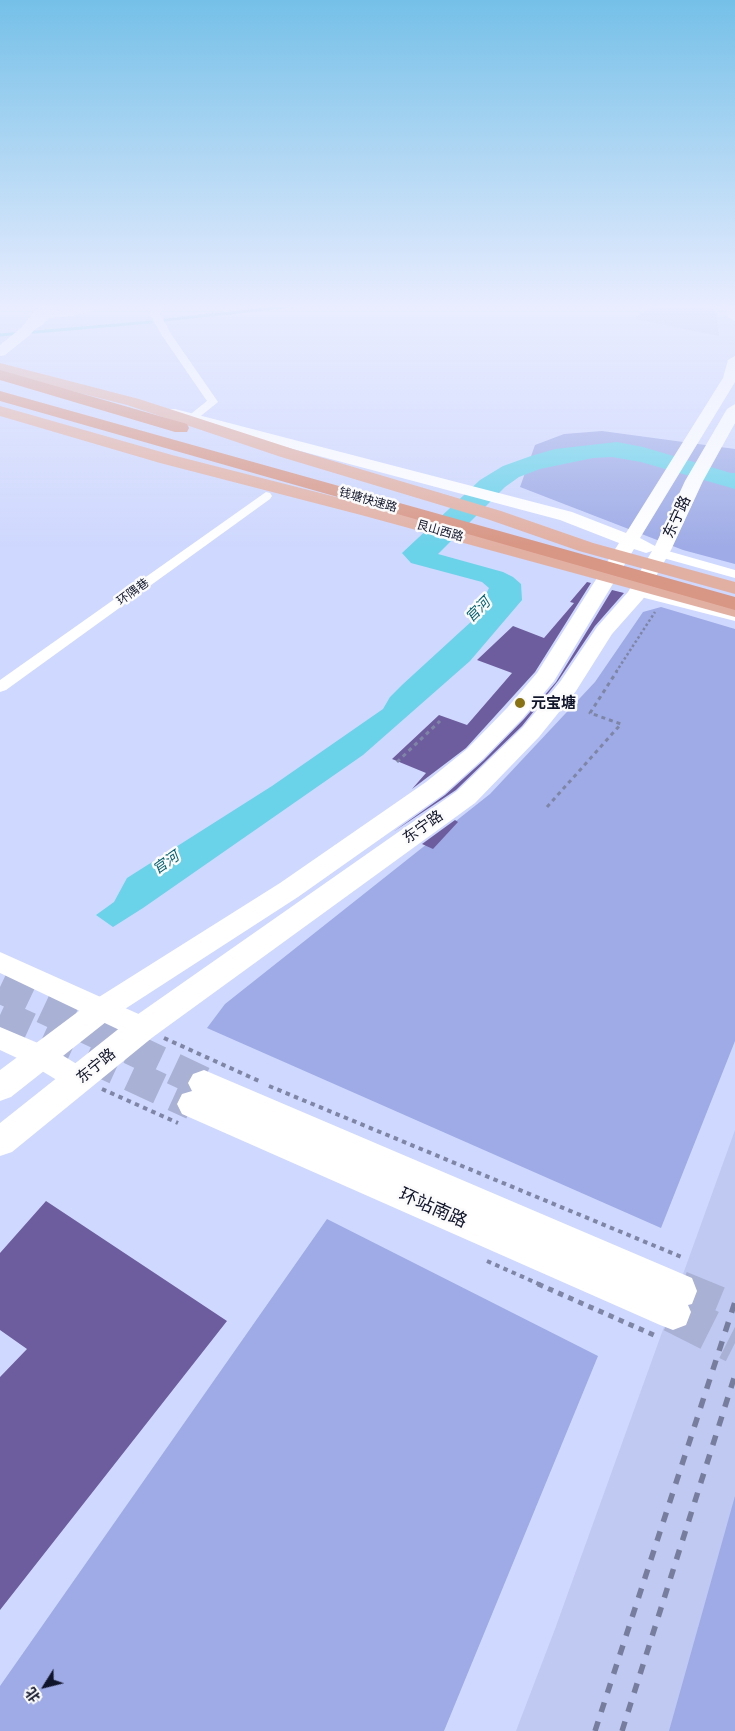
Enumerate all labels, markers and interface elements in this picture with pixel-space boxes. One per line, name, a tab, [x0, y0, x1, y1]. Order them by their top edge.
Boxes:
street label: 钱塘快速路	[337, 485, 399, 515]
street label: 东宁路	[659, 493, 695, 541]
street label: 艮山西路	[415, 517, 465, 545]
street label: 环隅巷	[114, 576, 152, 608]
water label: 官河	[462, 594, 494, 626]
place label: 元宝塘	[531, 694, 576, 712]
marker: 元宝塘	[513, 696, 527, 710]
street label: 东宁路	[399, 807, 447, 847]
water label: 官河	[150, 848, 182, 878]
street label: 东宁路	[73, 1045, 119, 1087]
street label: 环站南路	[396, 1183, 470, 1233]
north arrow	[20, 1661, 70, 1711]
text: 北	[22, 1684, 43, 1705]

